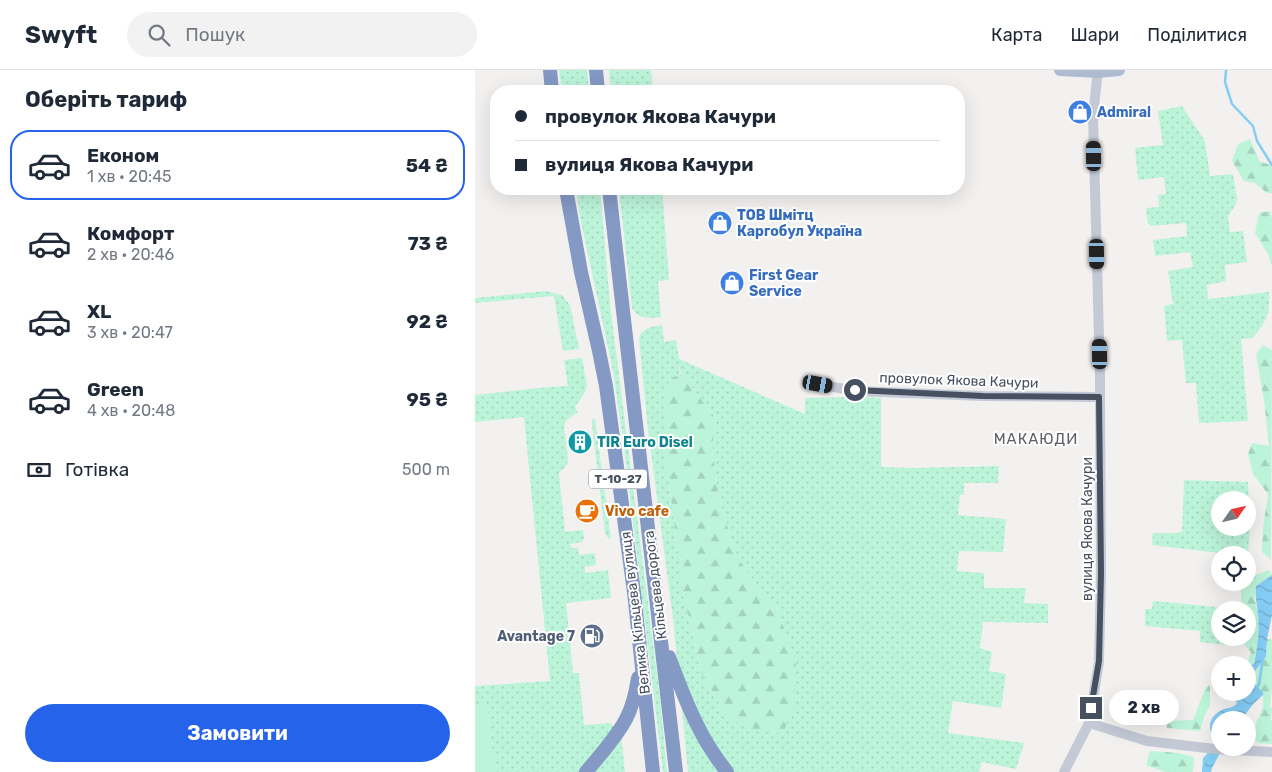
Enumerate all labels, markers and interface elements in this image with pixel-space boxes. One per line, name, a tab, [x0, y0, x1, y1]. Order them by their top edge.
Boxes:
search box	[127, 12, 477, 57]
text: Swyft	[25, 21, 97, 49]
icon: search	[145, 21, 173, 49]
text: Пошук	[185, 23, 245, 46]
text: Карта	[991, 24, 1042, 46]
text: Шари	[1070, 24, 1119, 46]
text: Поділитися	[1147, 24, 1247, 46]
text: Оберіть тариф	[25, 86, 187, 113]
shop icon: Admiral	[1067, 99, 1093, 125]
place label: Admiral	[1097, 104, 1151, 121]
text: провулок Якова Качури	[545, 105, 776, 128]
car	[1086, 141, 1101, 171]
icon: car	[27, 143, 72, 188]
text: Економ	[87, 144, 159, 167]
text: вулиця Якова Качури	[545, 153, 753, 176]
text: 54 ₴	[406, 154, 448, 177]
text: 1 хв · 20:45	[87, 167, 172, 186]
place label: ТОВ Шмітц Каргобул Україна	[737, 207, 862, 240]
shop icon: ТОВ Шмітц Каргобул Україна	[707, 210, 733, 236]
icon: car	[27, 221, 72, 266]
text: Комфорт	[87, 222, 174, 245]
text: 73 ₴	[408, 232, 448, 255]
car	[1089, 239, 1104, 269]
text: 2 хв · 20:46	[87, 245, 174, 264]
place label: First Gear Service	[749, 267, 819, 300]
shop icon: First Gear Service	[719, 270, 745, 296]
icon: car	[27, 299, 72, 344]
text: XL	[87, 300, 111, 323]
text: 92 ₴	[407, 310, 448, 333]
text: 3 хв · 20:47	[87, 323, 173, 342]
car	[1092, 339, 1107, 369]
street label: провулок Якова Качури	[879, 369, 1039, 392]
car	[801, 374, 834, 394]
icon: car	[27, 377, 72, 422]
text: Green	[87, 378, 144, 401]
route start	[844, 379, 866, 401]
text: 95 ₴	[407, 388, 448, 411]
text: 4 хв · 20:48	[87, 401, 175, 420]
building icon: TIR Euro Disel	[567, 429, 593, 455]
district label: МАКАЮДИ	[994, 430, 1078, 448]
place label: TIR Euro Disel	[597, 434, 693, 451]
icon: cash	[25, 456, 53, 484]
street label: вулиця Якова Качури	[1079, 457, 1096, 601]
text: Готівка	[65, 458, 129, 481]
text: 500 m	[402, 460, 450, 479]
road number: Т-10-27	[589, 469, 647, 488]
north arrow	[1211, 491, 1256, 536]
map controls	[1211, 491, 1256, 756]
cafe icon: Vivo cafe	[574, 498, 600, 524]
place label: Vivo cafe	[605, 503, 669, 520]
street label: Кільцева дорога	[640, 530, 671, 640]
street label: Велика Кільцева вулиця	[617, 531, 654, 695]
button: locate	[1211, 546, 1256, 591]
button: layers	[1211, 601, 1256, 646]
fuel station icon: Avantage 7	[579, 623, 605, 649]
place label: Avantage 7	[497, 628, 575, 645]
button: +	[1211, 656, 1256, 701]
callout: 2 хв	[1109, 690, 1179, 726]
route end	[1080, 697, 1102, 719]
text: 2 хв	[1128, 698, 1160, 717]
button: Замовити	[25, 704, 450, 762]
button: −	[1211, 711, 1256, 756]

